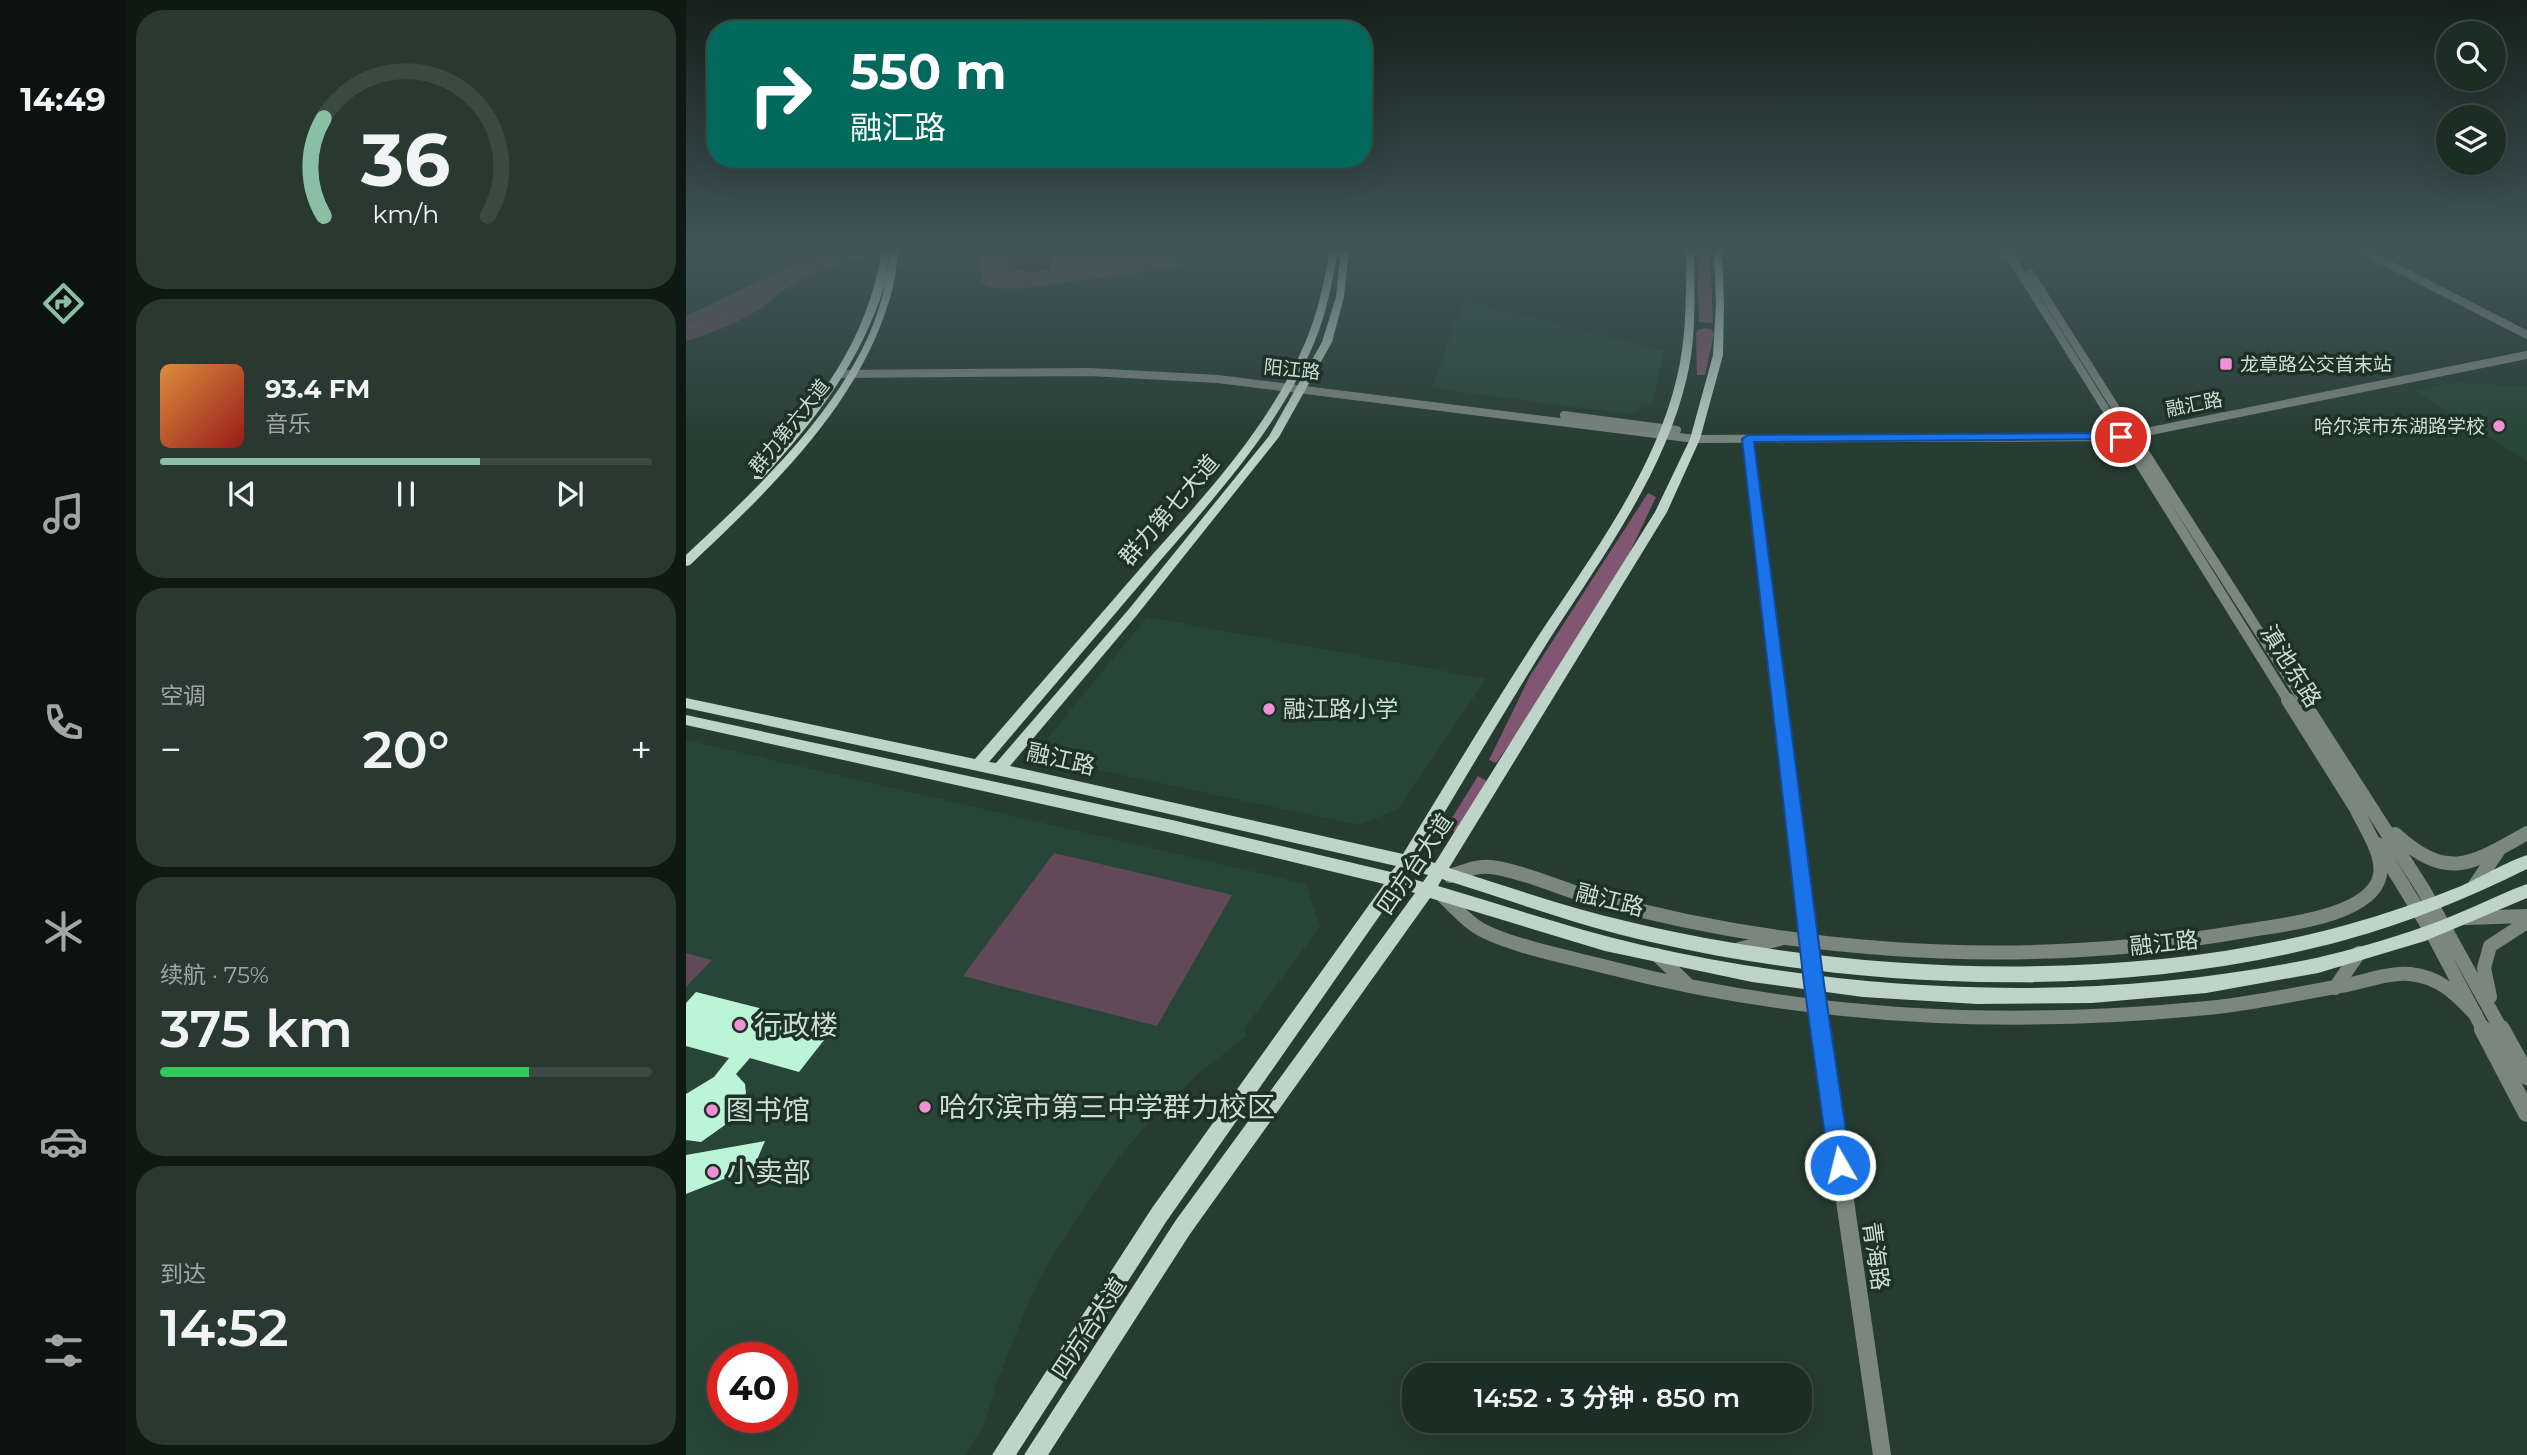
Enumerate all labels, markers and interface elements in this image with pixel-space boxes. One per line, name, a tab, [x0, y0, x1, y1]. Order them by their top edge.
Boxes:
map controls	[2436, 21, 2506, 175]
button: search	[2436, 21, 2506, 91]
text: 550 m	[850, 42, 1007, 101]
icon: right	[735, 49, 826, 140]
text: 14:49	[20, 80, 106, 119]
button: layers	[2436, 105, 2506, 175]
text: 融汇路	[850, 108, 946, 147]
text: 36	[360, 116, 451, 204]
text: km/h	[373, 198, 439, 228]
icon: directions	[39, 279, 88, 328]
place label: 龙章路公交首末站	[2240, 353, 2392, 376]
street label: 阳江路	[1262, 355, 1322, 384]
marker: 龙章路公交首末站	[2218, 356, 2234, 372]
text: 93.4 FM	[265, 373, 370, 405]
street label: 群力第六大道	[745, 375, 834, 478]
street label: 融汇路	[2164, 388, 2224, 421]
pin	[2091, 407, 2151, 467]
text: 音乐	[265, 410, 311, 438]
place label: 哈尔滨市东湖路学校	[2314, 415, 2485, 438]
icon: arrive	[2102, 418, 2140, 456]
marker: 哈尔滨市东湖路学校	[2491, 418, 2507, 434]
street label: 群力第七大道	[1113, 449, 1225, 571]
icon: previous	[223, 475, 261, 513]
icon: pause	[387, 475, 425, 513]
icon: next	[551, 475, 589, 513]
icon: music	[39, 489, 88, 538]
street label: 滇池东路	[2255, 620, 2327, 712]
text: 空调	[160, 682, 206, 710]
place label: 融江路小学	[1283, 695, 1398, 723]
icon: phone	[39, 698, 88, 747]
marker: 融江路小学	[1261, 701, 1277, 717]
text: 20°	[362, 718, 450, 781]
text: −	[160, 726, 182, 773]
text: +	[630, 726, 652, 773]
street label: 融江路	[1024, 738, 1098, 780]
street label: 四方台大道	[1371, 809, 1459, 919]
street label: 融江路	[1573, 878, 1647, 922]
icon: climate	[39, 907, 88, 956]
street label: 融江路	[2128, 925, 2200, 961]
text: 续航 · 75%	[160, 961, 269, 989]
text: 375 km	[160, 997, 353, 1060]
place label: 行政楼	[754, 1008, 838, 1042]
marker: 行政楼	[732, 1017, 748, 1033]
place label: 哈尔滨市第三中学群力校区	[939, 1090, 1275, 1124]
place label: 图书馆	[726, 1093, 810, 1127]
marker: 哈尔滨市第三中学群力校区	[917, 1099, 933, 1115]
marker: 图书馆	[704, 1102, 720, 1118]
icon: car	[39, 1117, 88, 1166]
position arrow	[1803, 1128, 1877, 1202]
place label: 小卖部	[727, 1155, 811, 1189]
marker: 小卖部	[705, 1164, 721, 1180]
street label: 青海路	[1857, 1220, 1895, 1292]
text: 到达	[160, 1260, 206, 1288]
street label: 四方台大道	[1046, 1272, 1132, 1384]
text: 14:52	[160, 1296, 289, 1359]
icon: filters	[39, 1326, 88, 1375]
speed limit sign: 40	[707, 1342, 798, 1433]
text: 14:52 · 3 分钟 · 850 m	[1474, 1382, 1740, 1414]

